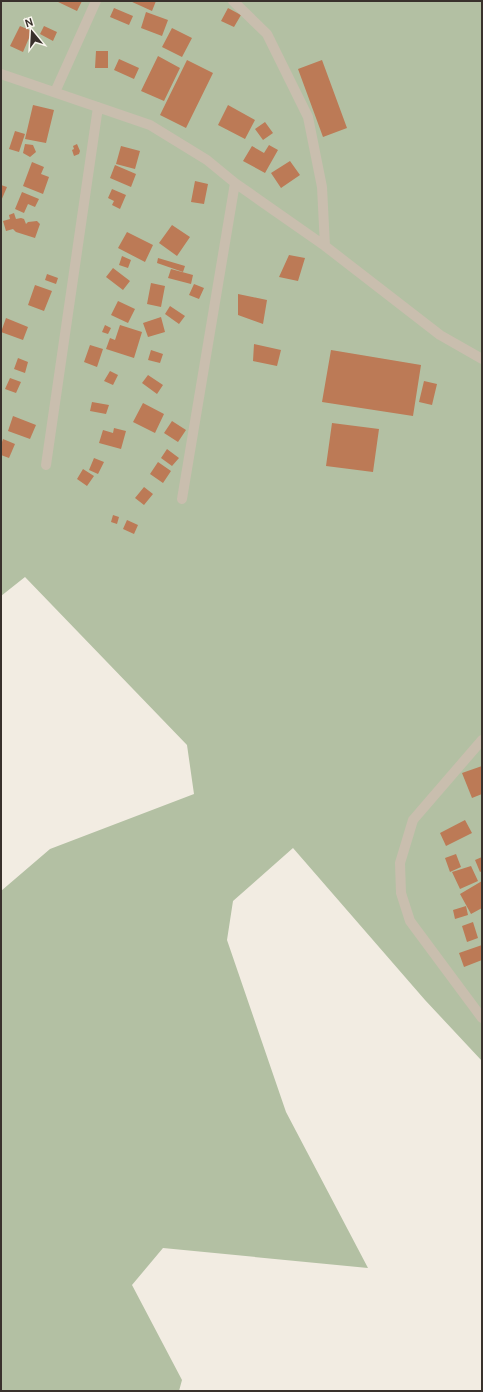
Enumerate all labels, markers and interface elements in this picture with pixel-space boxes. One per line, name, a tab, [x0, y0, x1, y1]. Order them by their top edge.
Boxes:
north arrow	[12, 12, 52, 52]
text: N	[23, 15, 35, 30]

